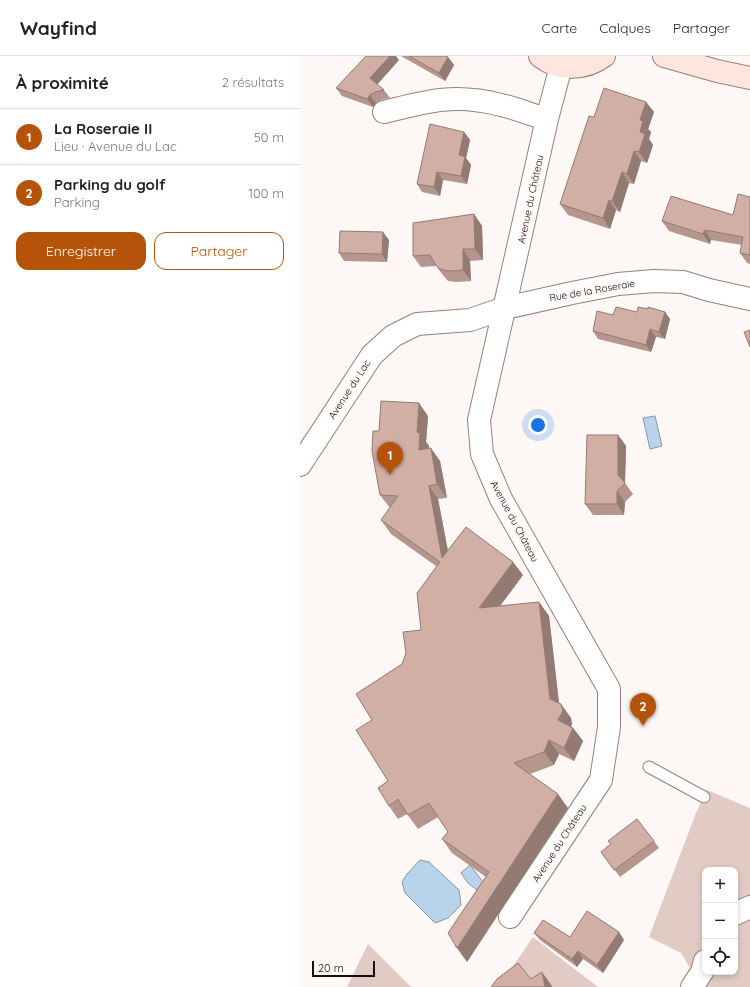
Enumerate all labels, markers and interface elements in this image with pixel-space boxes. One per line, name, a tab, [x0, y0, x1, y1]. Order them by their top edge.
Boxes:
text: Wayfind	[20, 16, 97, 40]
text: Carte	[542, 19, 577, 37]
text: Calques	[599, 19, 651, 37]
text: Partager	[673, 19, 730, 37]
text: À proximité	[16, 72, 109, 93]
text: 2 résultats	[222, 74, 284, 90]
text: La Roseraie II	[54, 119, 152, 138]
text: 1	[26, 129, 32, 145]
text: 50 m	[254, 129, 284, 145]
text: Lieu · Avenue du Lac	[54, 138, 177, 154]
street label: Avenue du Château	[515, 153, 546, 245]
text: Parking du golf	[54, 175, 166, 194]
text: 2	[25, 185, 33, 201]
text: 100 m	[248, 185, 284, 201]
text: Parking	[54, 194, 100, 210]
button: Enregistrer	[16, 232, 146, 270]
button: Partager	[154, 232, 284, 270]
street label: Rue de la Roseraie	[548, 276, 636, 304]
street label: Avenue du Lac	[325, 357, 373, 421]
your location	[528, 415, 548, 435]
pin: 1	[377, 442, 403, 475]
street label: Avenue du Château	[488, 478, 542, 564]
pin: 2	[630, 693, 656, 726]
street label: Avenue du Château	[529, 802, 590, 885]
map controls	[702, 867, 738, 975]
button: +	[702, 867, 738, 903]
button: −	[702, 903, 738, 939]
button: locate	[702, 939, 738, 975]
scale bar	[312, 959, 375, 978]
text: 20 m	[318, 961, 344, 975]

